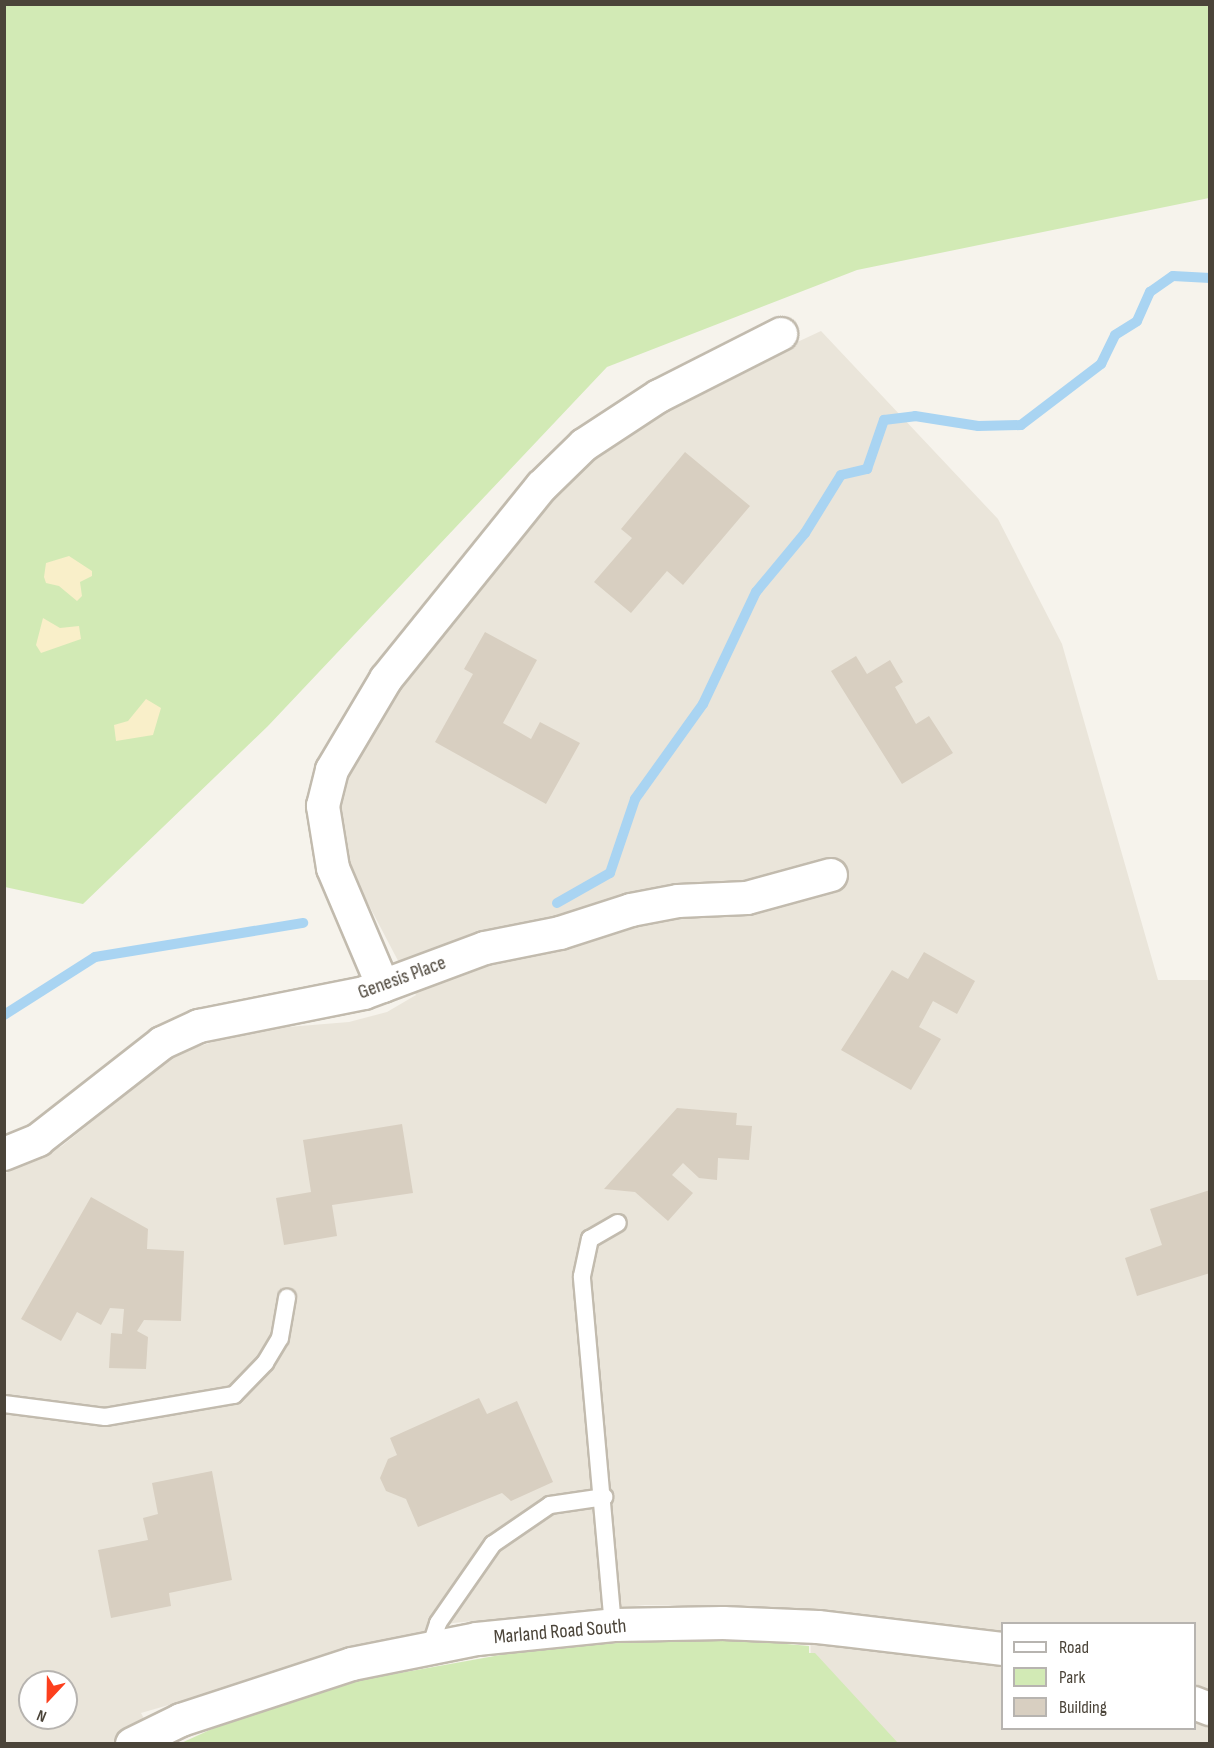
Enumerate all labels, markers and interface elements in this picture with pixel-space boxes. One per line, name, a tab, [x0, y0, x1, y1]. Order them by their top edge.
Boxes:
street label: Genesis Place	[355, 951, 449, 1005]
street label: Marland Road South	[493, 1614, 627, 1650]
legend	[1001, 1622, 1196, 1730]
text: Road	[1059, 1637, 1089, 1658]
text: Park	[1059, 1667, 1085, 1688]
north arrow	[18, 1670, 78, 1730]
text: Building	[1059, 1697, 1107, 1718]
text: N	[34, 1705, 49, 1726]

